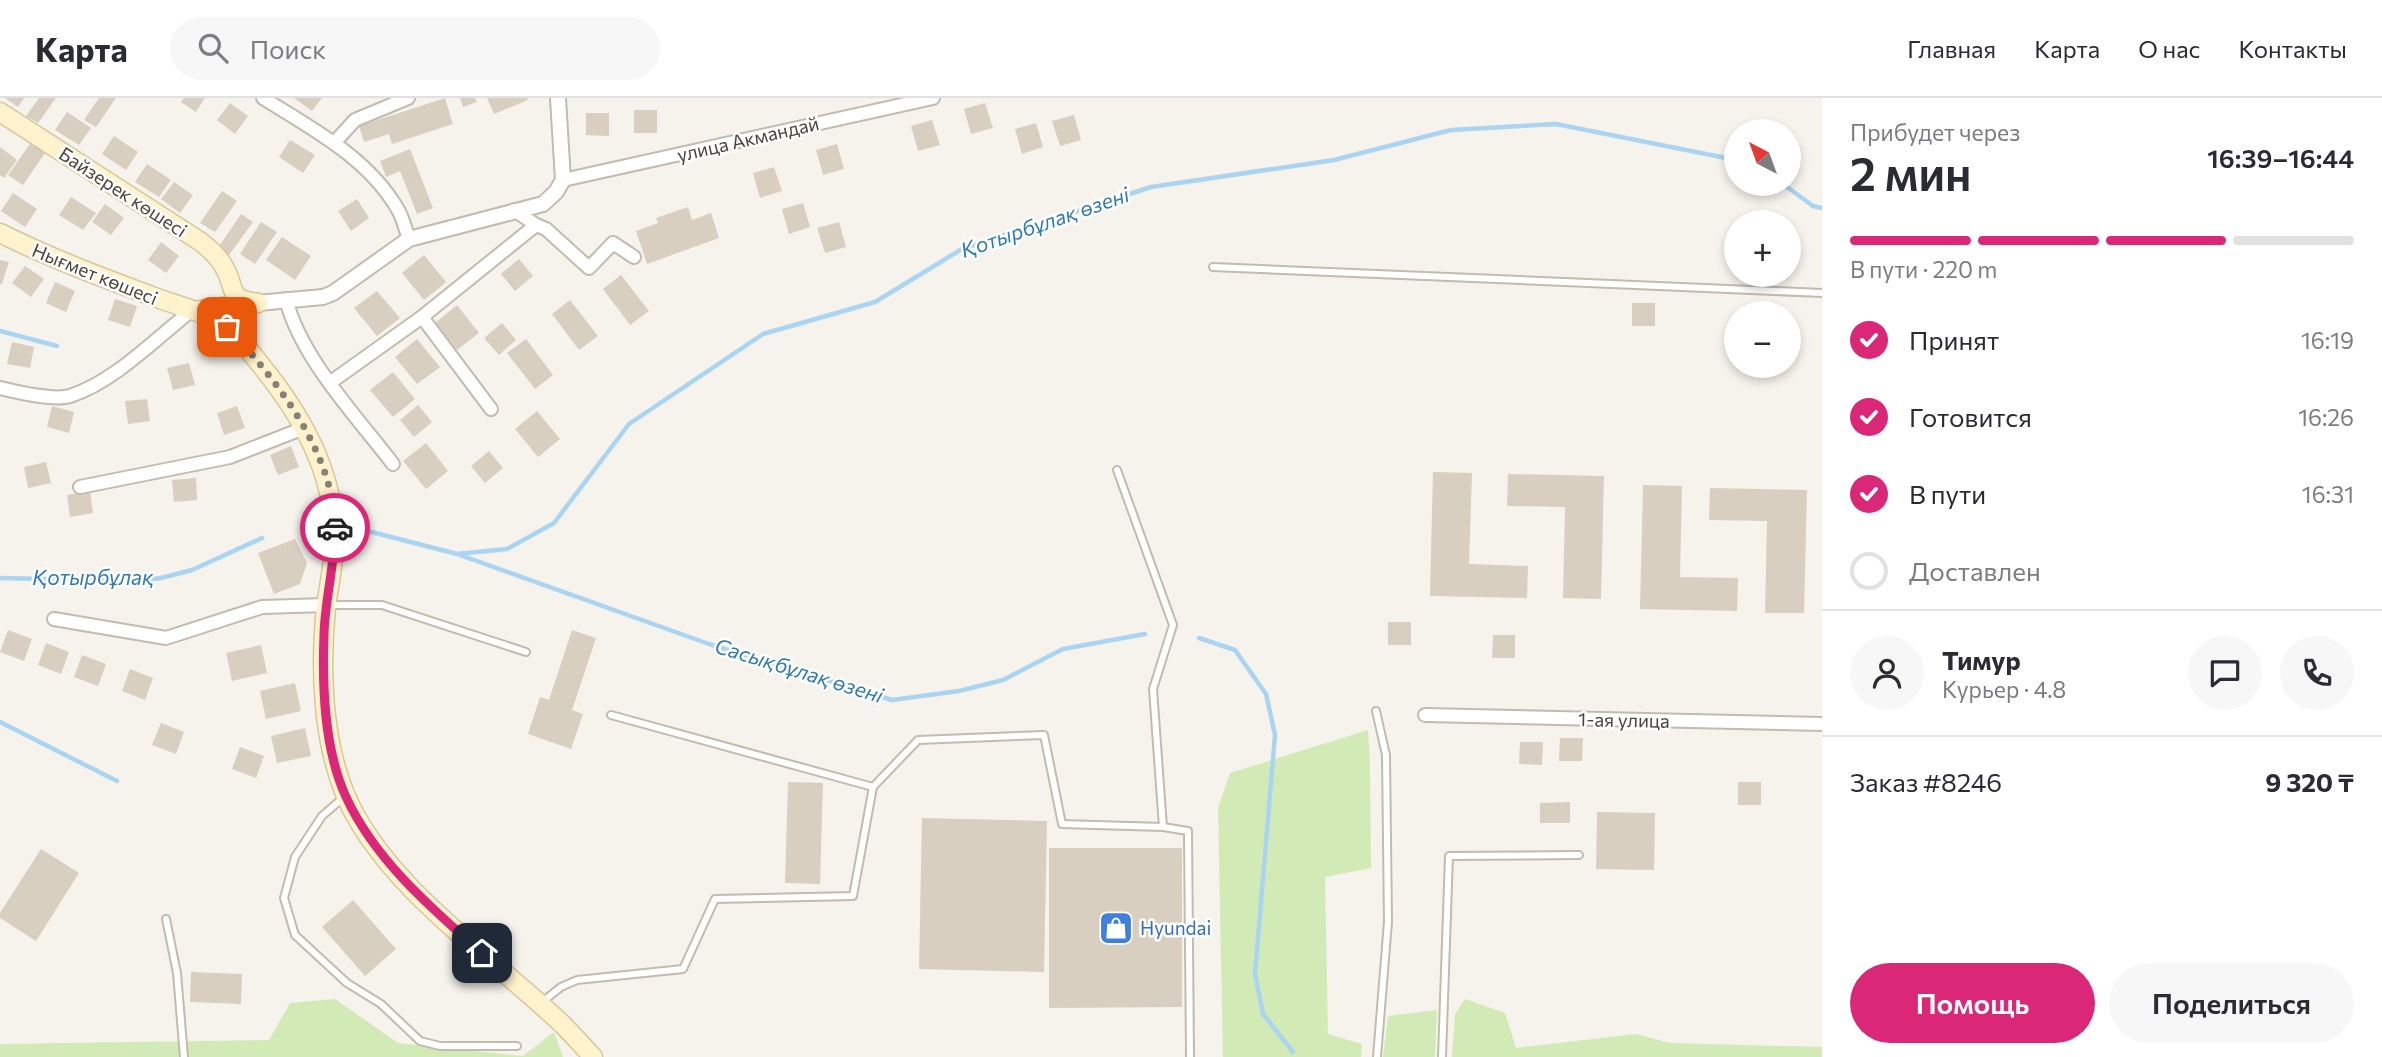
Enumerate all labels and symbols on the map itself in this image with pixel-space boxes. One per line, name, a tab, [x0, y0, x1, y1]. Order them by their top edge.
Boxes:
street label: улица Акмандай	[675, 111, 821, 166]
north arrow	[1724, 119, 1801, 196]
street label: Байзерек көшесі	[55, 142, 192, 242]
water label: Қотырбұлақ өзені	[957, 181, 1133, 262]
street label: Нығмет көшесі	[29, 238, 161, 309]
pin	[197, 297, 257, 357]
courier	[300, 493, 370, 563]
water label: Қотырбұлақ	[32, 564, 154, 589]
water label: Сасықбұлақ өзені	[712, 632, 887, 707]
street label: 1-ая улица	[1578, 707, 1670, 732]
shop icon: Hyundai	[1097, 909, 1135, 947]
place label: Hyundai	[1140, 916, 1211, 939]
pin	[452, 923, 512, 983]

